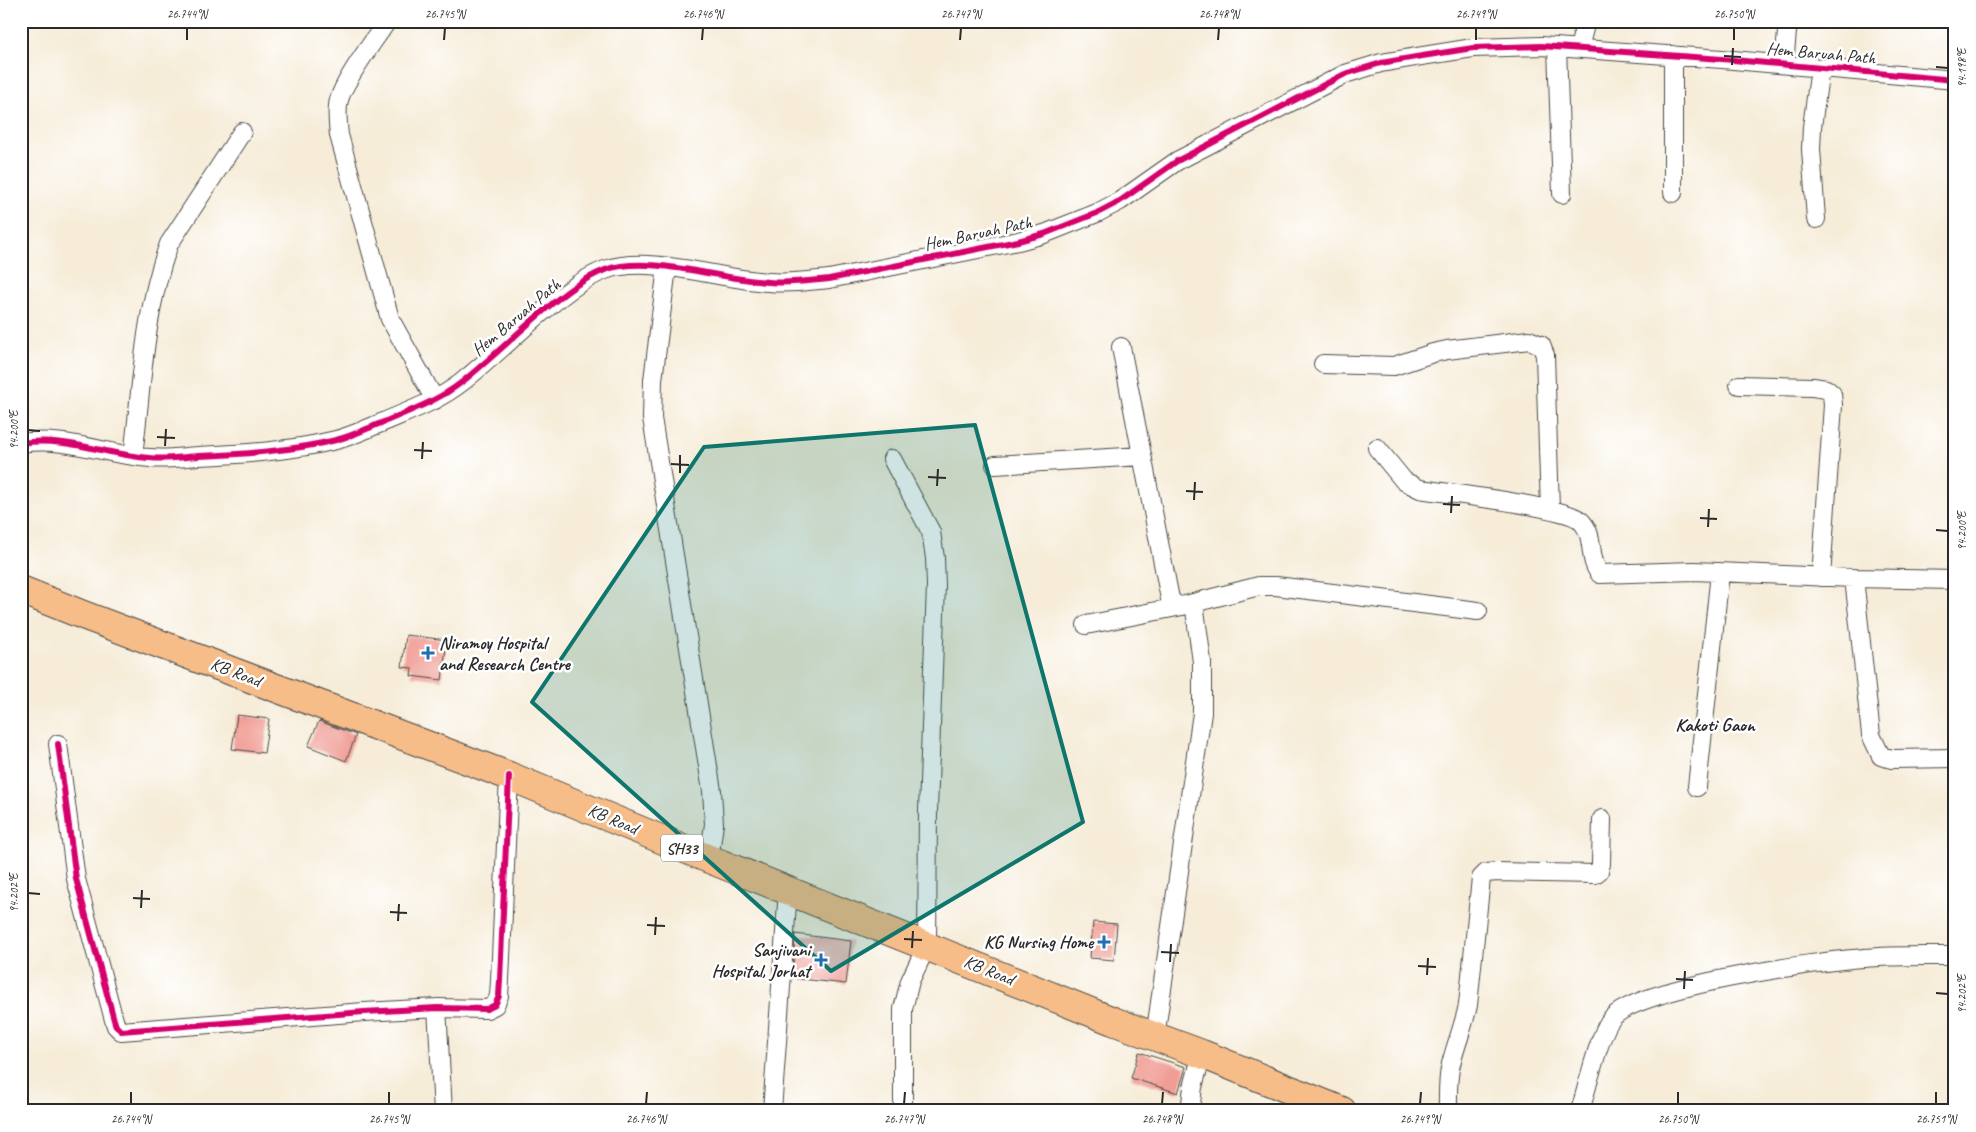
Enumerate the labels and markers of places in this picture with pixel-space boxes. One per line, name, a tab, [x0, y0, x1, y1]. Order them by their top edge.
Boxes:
place label: Niramoy Hospital and Research Centre	[439, 632, 572, 675]
marker: Niramoy Hospital and Research Centre	[421, 646, 435, 660]
place label: KG Nursing Home	[984, 931, 1095, 953]
marker: KG Nursing Home	[1097, 935, 1111, 949]
place label: Sanjivani Hospital, Jorhat	[712, 939, 813, 982]
marker: Sanjivani Hospital, Jorhat	[814, 953, 828, 967]

